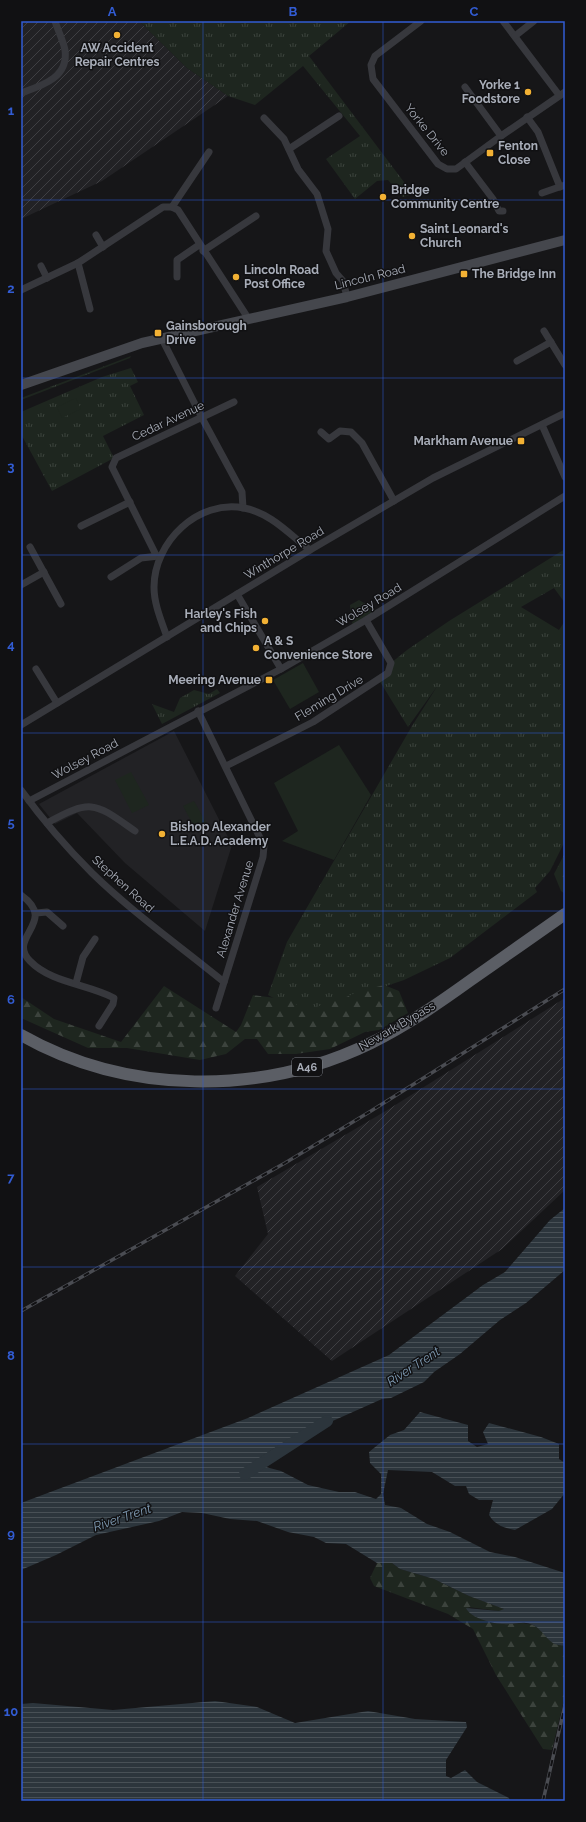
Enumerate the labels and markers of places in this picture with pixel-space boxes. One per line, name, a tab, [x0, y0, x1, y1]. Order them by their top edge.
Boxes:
marker: AW Accident Repair Centres	[112, 30, 122, 40]
place label: AW Accident Repair Centres	[75, 41, 159, 69]
place label: Yorke 1 Foodstore	[462, 78, 520, 106]
marker: Yorke 1 Foodstore	[523, 87, 533, 97]
place label: Fenton Close	[498, 139, 538, 167]
marker: Fenton Close	[485, 148, 495, 158]
place label: Bridge Community Centre	[391, 183, 499, 211]
marker: Bridge Community Centre	[378, 192, 388, 202]
place label: Saint Leonard's Church	[420, 222, 509, 250]
marker: Saint Leonard's Church	[407, 231, 417, 241]
place label: Lincoln Road Post Office	[244, 263, 319, 291]
place label: The Bridge Inn	[472, 267, 556, 281]
marker: The Bridge Inn	[459, 269, 469, 279]
marker: Lincoln Road Post Office	[231, 272, 241, 282]
place label: Gainsborough Drive	[166, 319, 247, 347]
marker: Gainsborough Drive	[153, 328, 163, 338]
place label: Markham Avenue	[414, 434, 513, 448]
marker: Markham Avenue	[516, 436, 526, 446]
place label: Harley's Fish and Chips	[185, 607, 257, 635]
marker: Harley's Fish and Chips	[260, 616, 270, 626]
place label: A & S Convenience Store	[264, 634, 372, 662]
marker: A & S Convenience Store	[251, 643, 261, 653]
place label: Meering Avenue	[168, 673, 261, 687]
marker: Meering Avenue	[264, 675, 274, 685]
place label: Bishop Alexander L.E.A.D. Academy	[170, 820, 271, 848]
marker: Bishop Alexander L.E.A.D. Academy	[157, 829, 167, 839]

